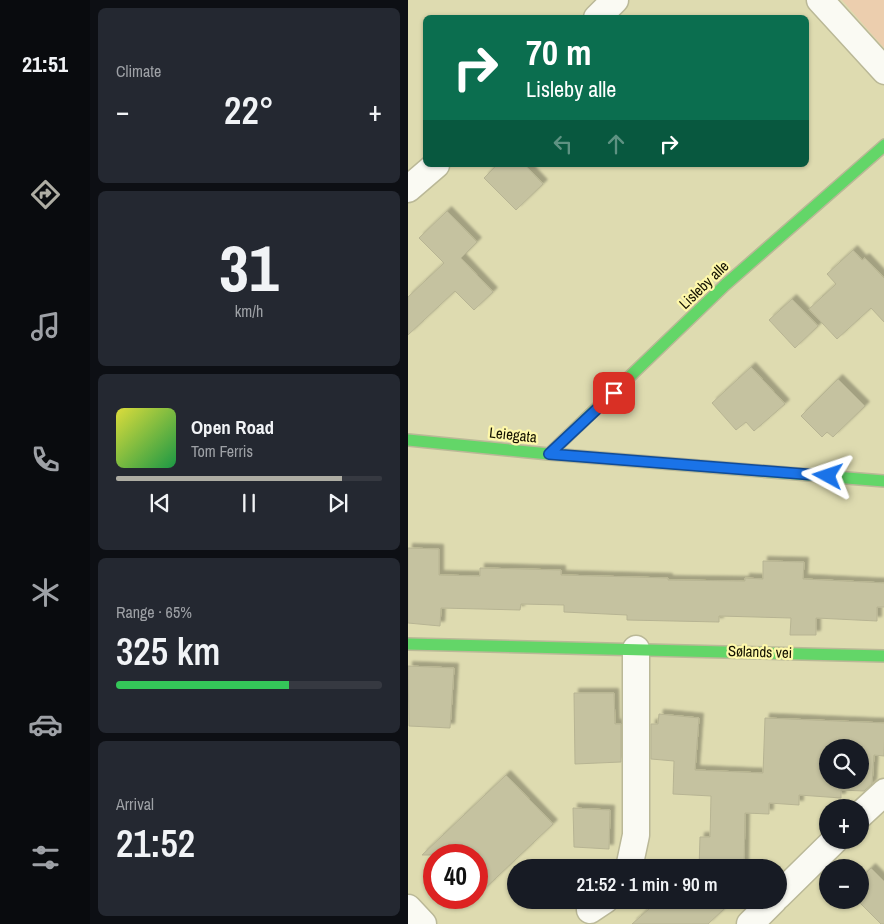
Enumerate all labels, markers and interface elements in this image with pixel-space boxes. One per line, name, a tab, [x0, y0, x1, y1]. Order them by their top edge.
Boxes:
text: 70 m	[526, 29, 591, 76]
icon: right	[443, 35, 508, 100]
text: 21:51	[22, 49, 68, 79]
text: Climate	[116, 60, 161, 82]
text: Lisleby alle	[526, 74, 616, 104]
text: 22°	[224, 85, 274, 136]
text: −	[116, 92, 129, 130]
text: +	[369, 92, 382, 130]
icon: left	[549, 130, 577, 158]
icon: ahead	[602, 130, 630, 158]
icon: right	[655, 130, 683, 158]
icon: directions	[28, 177, 63, 212]
text: 31	[219, 224, 279, 311]
street label: Lisleby alle	[674, 256, 733, 314]
text: km/h	[235, 300, 263, 322]
icon: music	[28, 309, 63, 344]
pin	[593, 372, 635, 414]
icon: arrive	[600, 379, 628, 407]
text: Open Road	[191, 414, 274, 440]
street label: Leiegata	[488, 422, 538, 447]
text: Tom Ferris	[191, 440, 253, 462]
icon: phone	[28, 442, 63, 477]
position arrow	[801, 449, 853, 501]
icon: previous	[146, 489, 174, 517]
icon: pause	[235, 489, 263, 517]
icon: next	[324, 489, 352, 517]
icon: climate	[28, 575, 63, 610]
text: Range · 65%	[116, 601, 192, 623]
text: 325 km	[116, 626, 220, 677]
street label: Sølands vei	[728, 640, 793, 663]
icon: car	[28, 707, 63, 742]
map controls	[819, 739, 869, 909]
button: search	[819, 739, 869, 789]
text: Arrival	[116, 793, 154, 815]
button: +	[819, 799, 869, 849]
text: 21:52	[116, 818, 195, 869]
icon: filters	[28, 840, 63, 875]
speed limit sign: 40	[423, 844, 488, 909]
button: −	[819, 859, 869, 909]
text: 21:52 · 1 min · 90 m	[577, 871, 717, 897]

